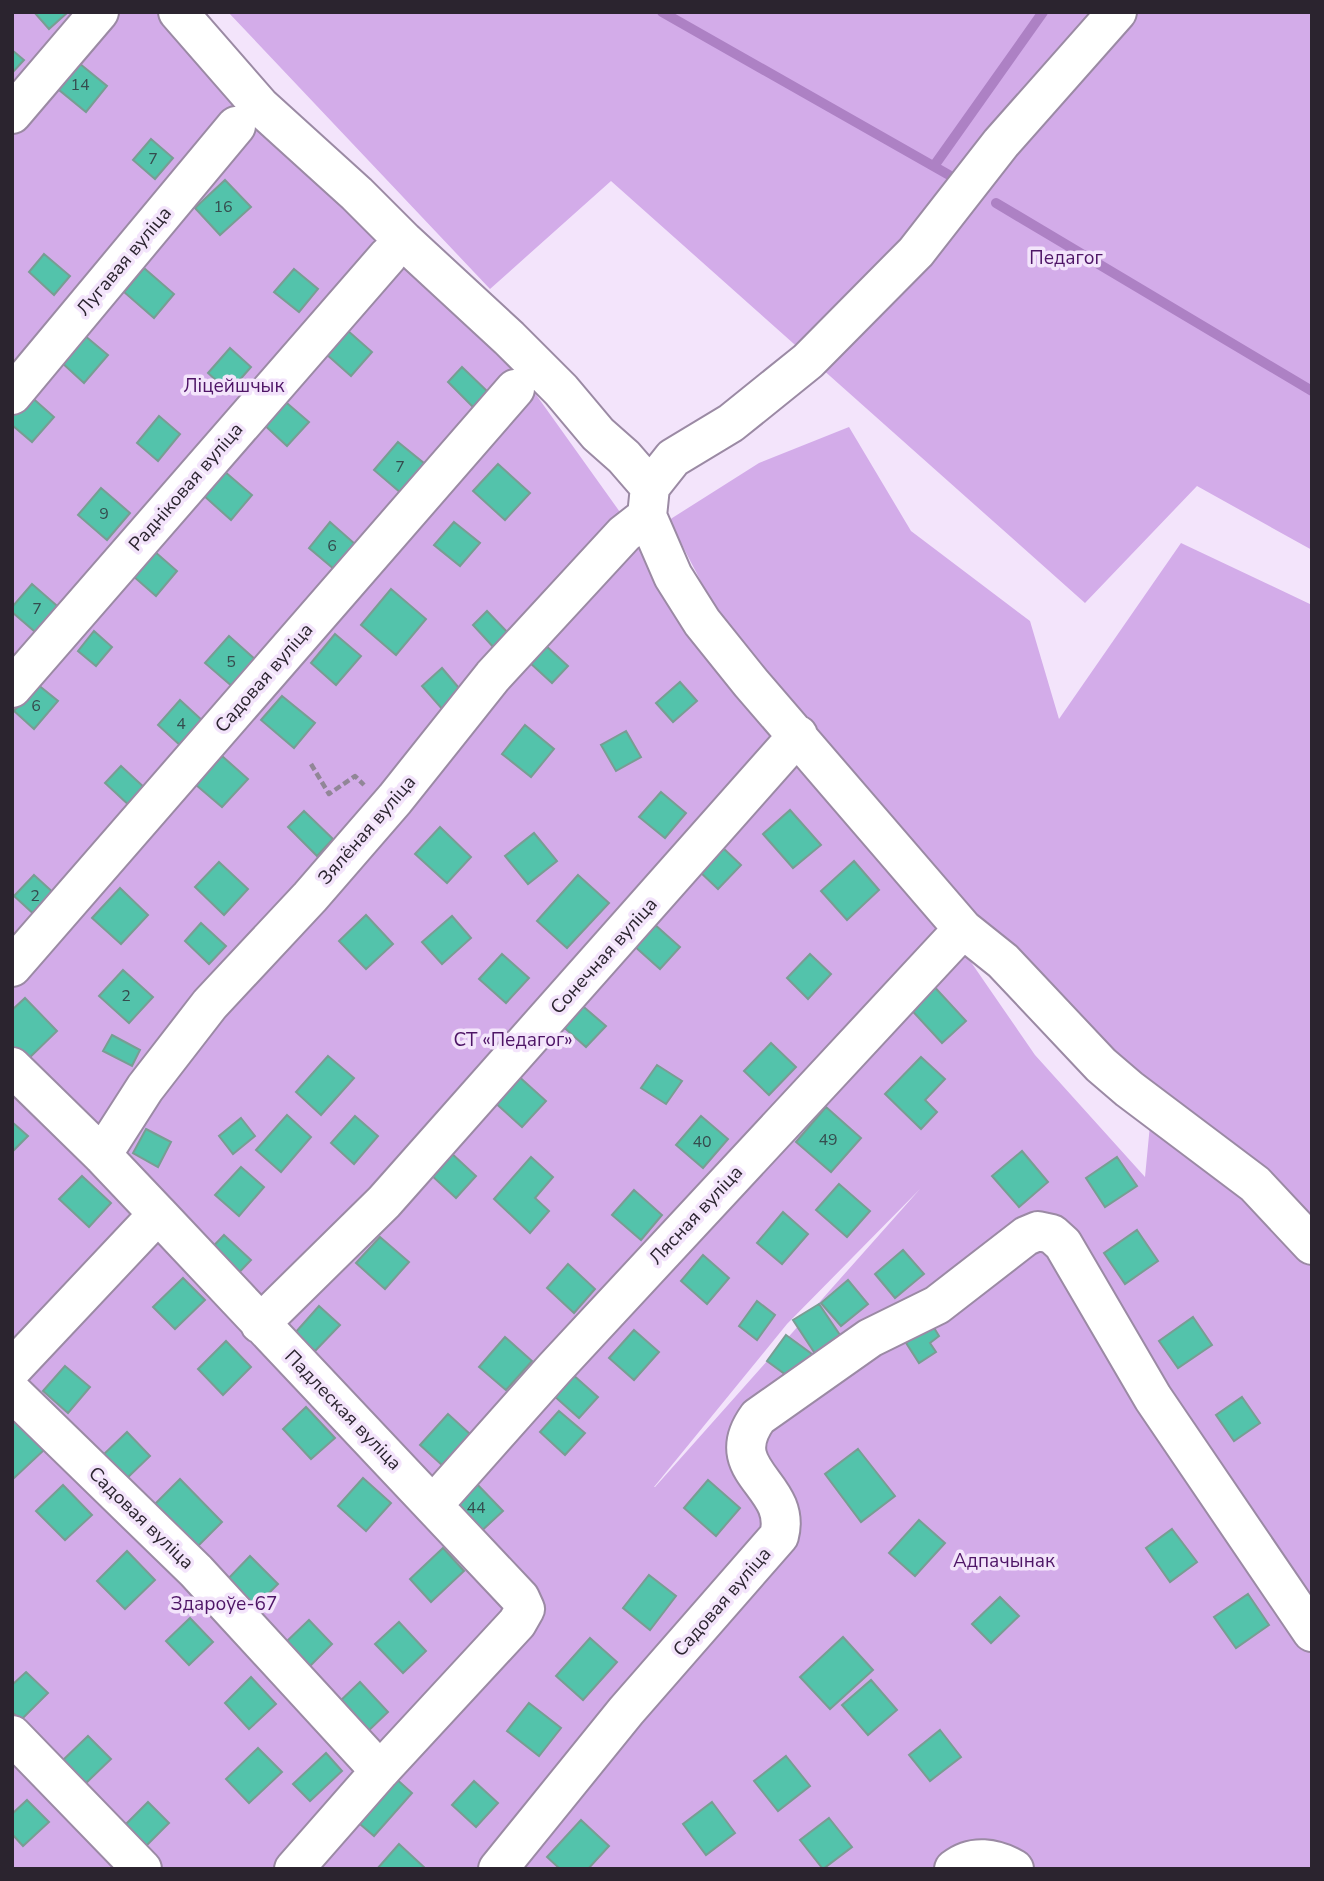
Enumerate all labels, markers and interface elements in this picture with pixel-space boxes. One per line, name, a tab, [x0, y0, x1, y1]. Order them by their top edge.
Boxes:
house number: 14	[70, 74, 90, 96]
house number: 7	[148, 148, 158, 170]
house number: 16	[213, 196, 233, 218]
street label: Лугавая вуліца	[71, 201, 177, 321]
park label: Педагог	[1029, 245, 1103, 271]
park label: Ліцейшчык	[184, 373, 284, 399]
street label: Радніковая вуліца	[123, 417, 249, 557]
house number: 7	[395, 456, 405, 478]
house number: 9	[99, 503, 109, 525]
house number: 6	[327, 535, 337, 557]
house number: 7	[32, 598, 42, 620]
street label: Садовая вуліца	[209, 618, 319, 738]
house number: 5	[226, 651, 236, 673]
house number: 6	[31, 695, 41, 717]
house number: 4	[176, 713, 186, 735]
street label: Зялёная вуліца	[312, 770, 422, 890]
house number: 2	[30, 885, 40, 907]
street label: Сонечная вуліца	[545, 892, 663, 1020]
house number: 2	[121, 985, 131, 1007]
park label: СТ «Педагог»	[453, 1027, 573, 1053]
house number: 49	[818, 1129, 838, 1151]
house number: 40	[692, 1131, 712, 1153]
street label: Лясная вуліца	[643, 1160, 749, 1270]
street label: Падлеская вуліца	[279, 1344, 407, 1476]
street label: Садовая вуліца	[83, 1461, 199, 1575]
house number: 44	[466, 1497, 486, 1519]
street label: Садовая вуліца	[667, 1542, 777, 1662]
park label: Адпачынак	[953, 1548, 1055, 1574]
park label: Здароўе-67	[171, 1591, 277, 1617]

